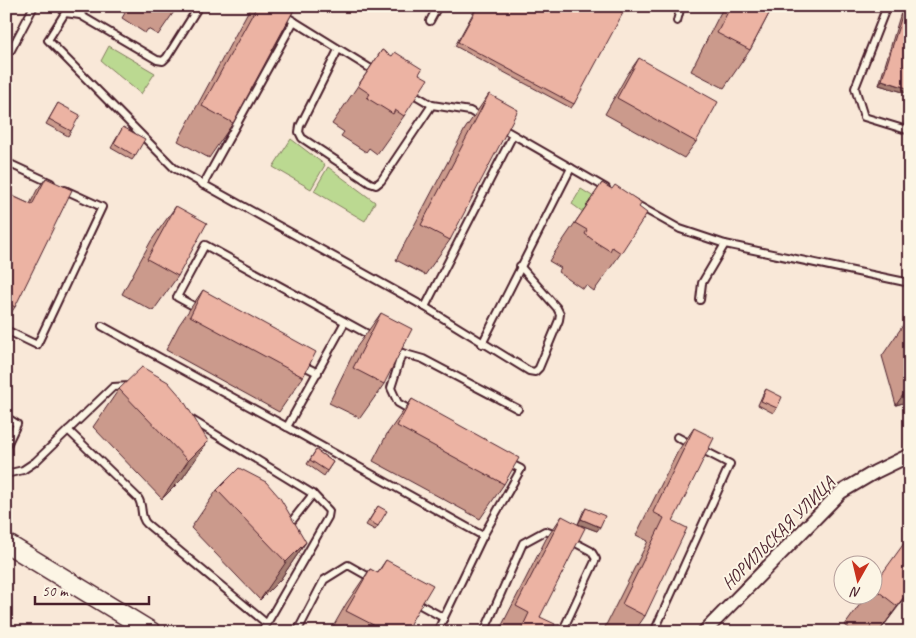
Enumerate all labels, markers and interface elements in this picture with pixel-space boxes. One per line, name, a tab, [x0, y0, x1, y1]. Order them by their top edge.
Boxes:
street label: НОРИЛЬСКАЯ УЛИЦА	[717, 471, 840, 594]
north arrow	[834, 556, 884, 606]
scale bar	[35, 573, 149, 605]
text: 50 m	[42, 582, 69, 601]
text: N	[848, 583, 862, 601]

